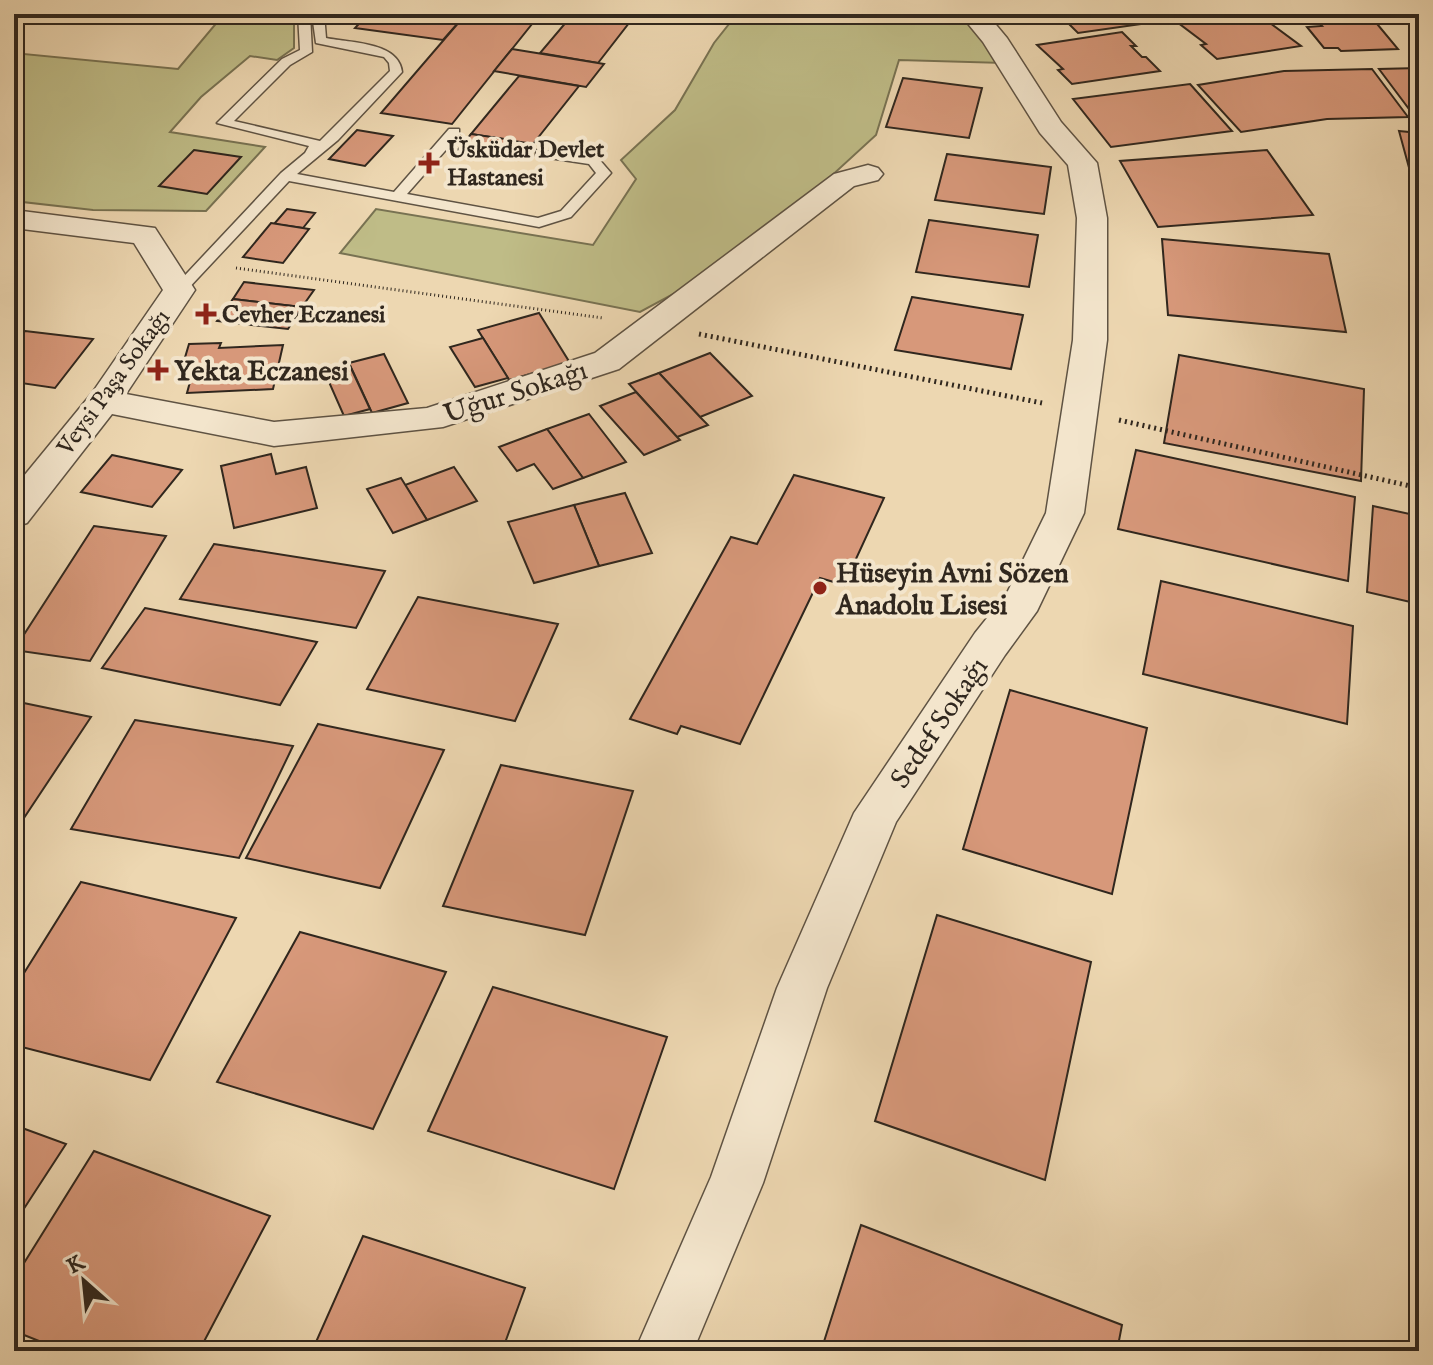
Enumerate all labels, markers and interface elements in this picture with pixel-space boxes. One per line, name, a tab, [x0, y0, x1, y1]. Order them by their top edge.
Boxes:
place label: Üsküdar Devlet Hastanesi	[446, 135, 605, 194]
marker: Üsküdar Devlet Hastanesi	[418, 152, 440, 174]
place label: Cevher Eczanesi	[222, 300, 386, 331]
street label: Veysi Paşa Sokağı	[50, 304, 178, 463]
marker: Cevher Eczanesi	[197, 305, 215, 323]
street label: Uğur Sokağı	[440, 354, 592, 433]
place label: Yekta Eczanesi	[174, 355, 349, 390]
marker: Yekta Eczanesi	[149, 361, 167, 379]
place label: Hüseyin Avni Sözen Anadolu Lisesi	[835, 557, 1069, 624]
marker: Hüseyin Avni Sözen Anadolu Lisesi	[811, 579, 829, 597]
street label: Sedef Sokağı	[884, 651, 997, 796]
north arrow	[44, 1241, 124, 1321]
text: K	[62, 1248, 90, 1281]

